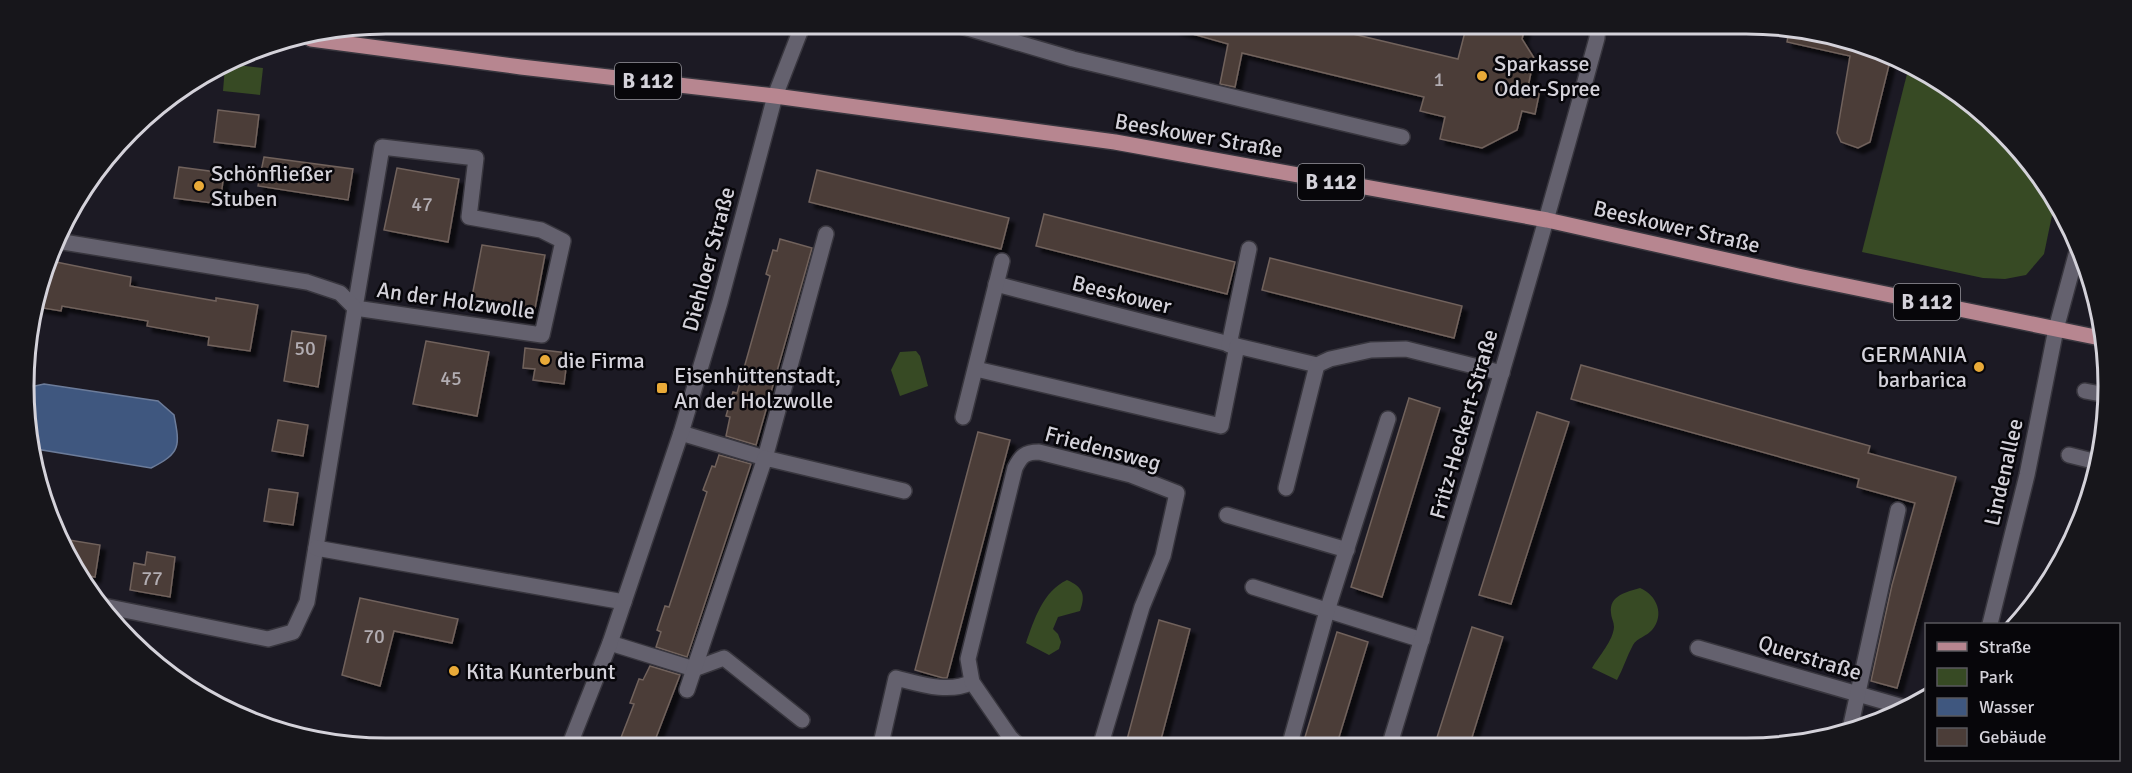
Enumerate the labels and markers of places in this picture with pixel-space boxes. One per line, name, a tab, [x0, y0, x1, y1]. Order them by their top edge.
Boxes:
place label: Sparkasse Oder-Spree	[1494, 50, 1601, 102]
marker: Sparkasse Oder-Spree	[1475, 69, 1489, 83]
place label: Schönfließer Stuben	[211, 160, 332, 212]
marker: Schönfließer Stuben	[192, 179, 206, 193]
place label: GERMANIA barbarica	[1861, 341, 1968, 393]
place label: die Firma	[557, 347, 645, 374]
marker: die Firma	[538, 353, 552, 367]
marker: GERMANIA barbarica	[1972, 360, 1986, 374]
place label: Eisenhüttenstadt, An der Holzwolle	[674, 362, 841, 414]
marker: Eisenhüttenstadt, An der Holzwolle	[655, 381, 669, 395]
place label: Kita Kunterbunt	[466, 658, 616, 685]
marker: Kita Kunterbunt	[447, 664, 461, 678]

